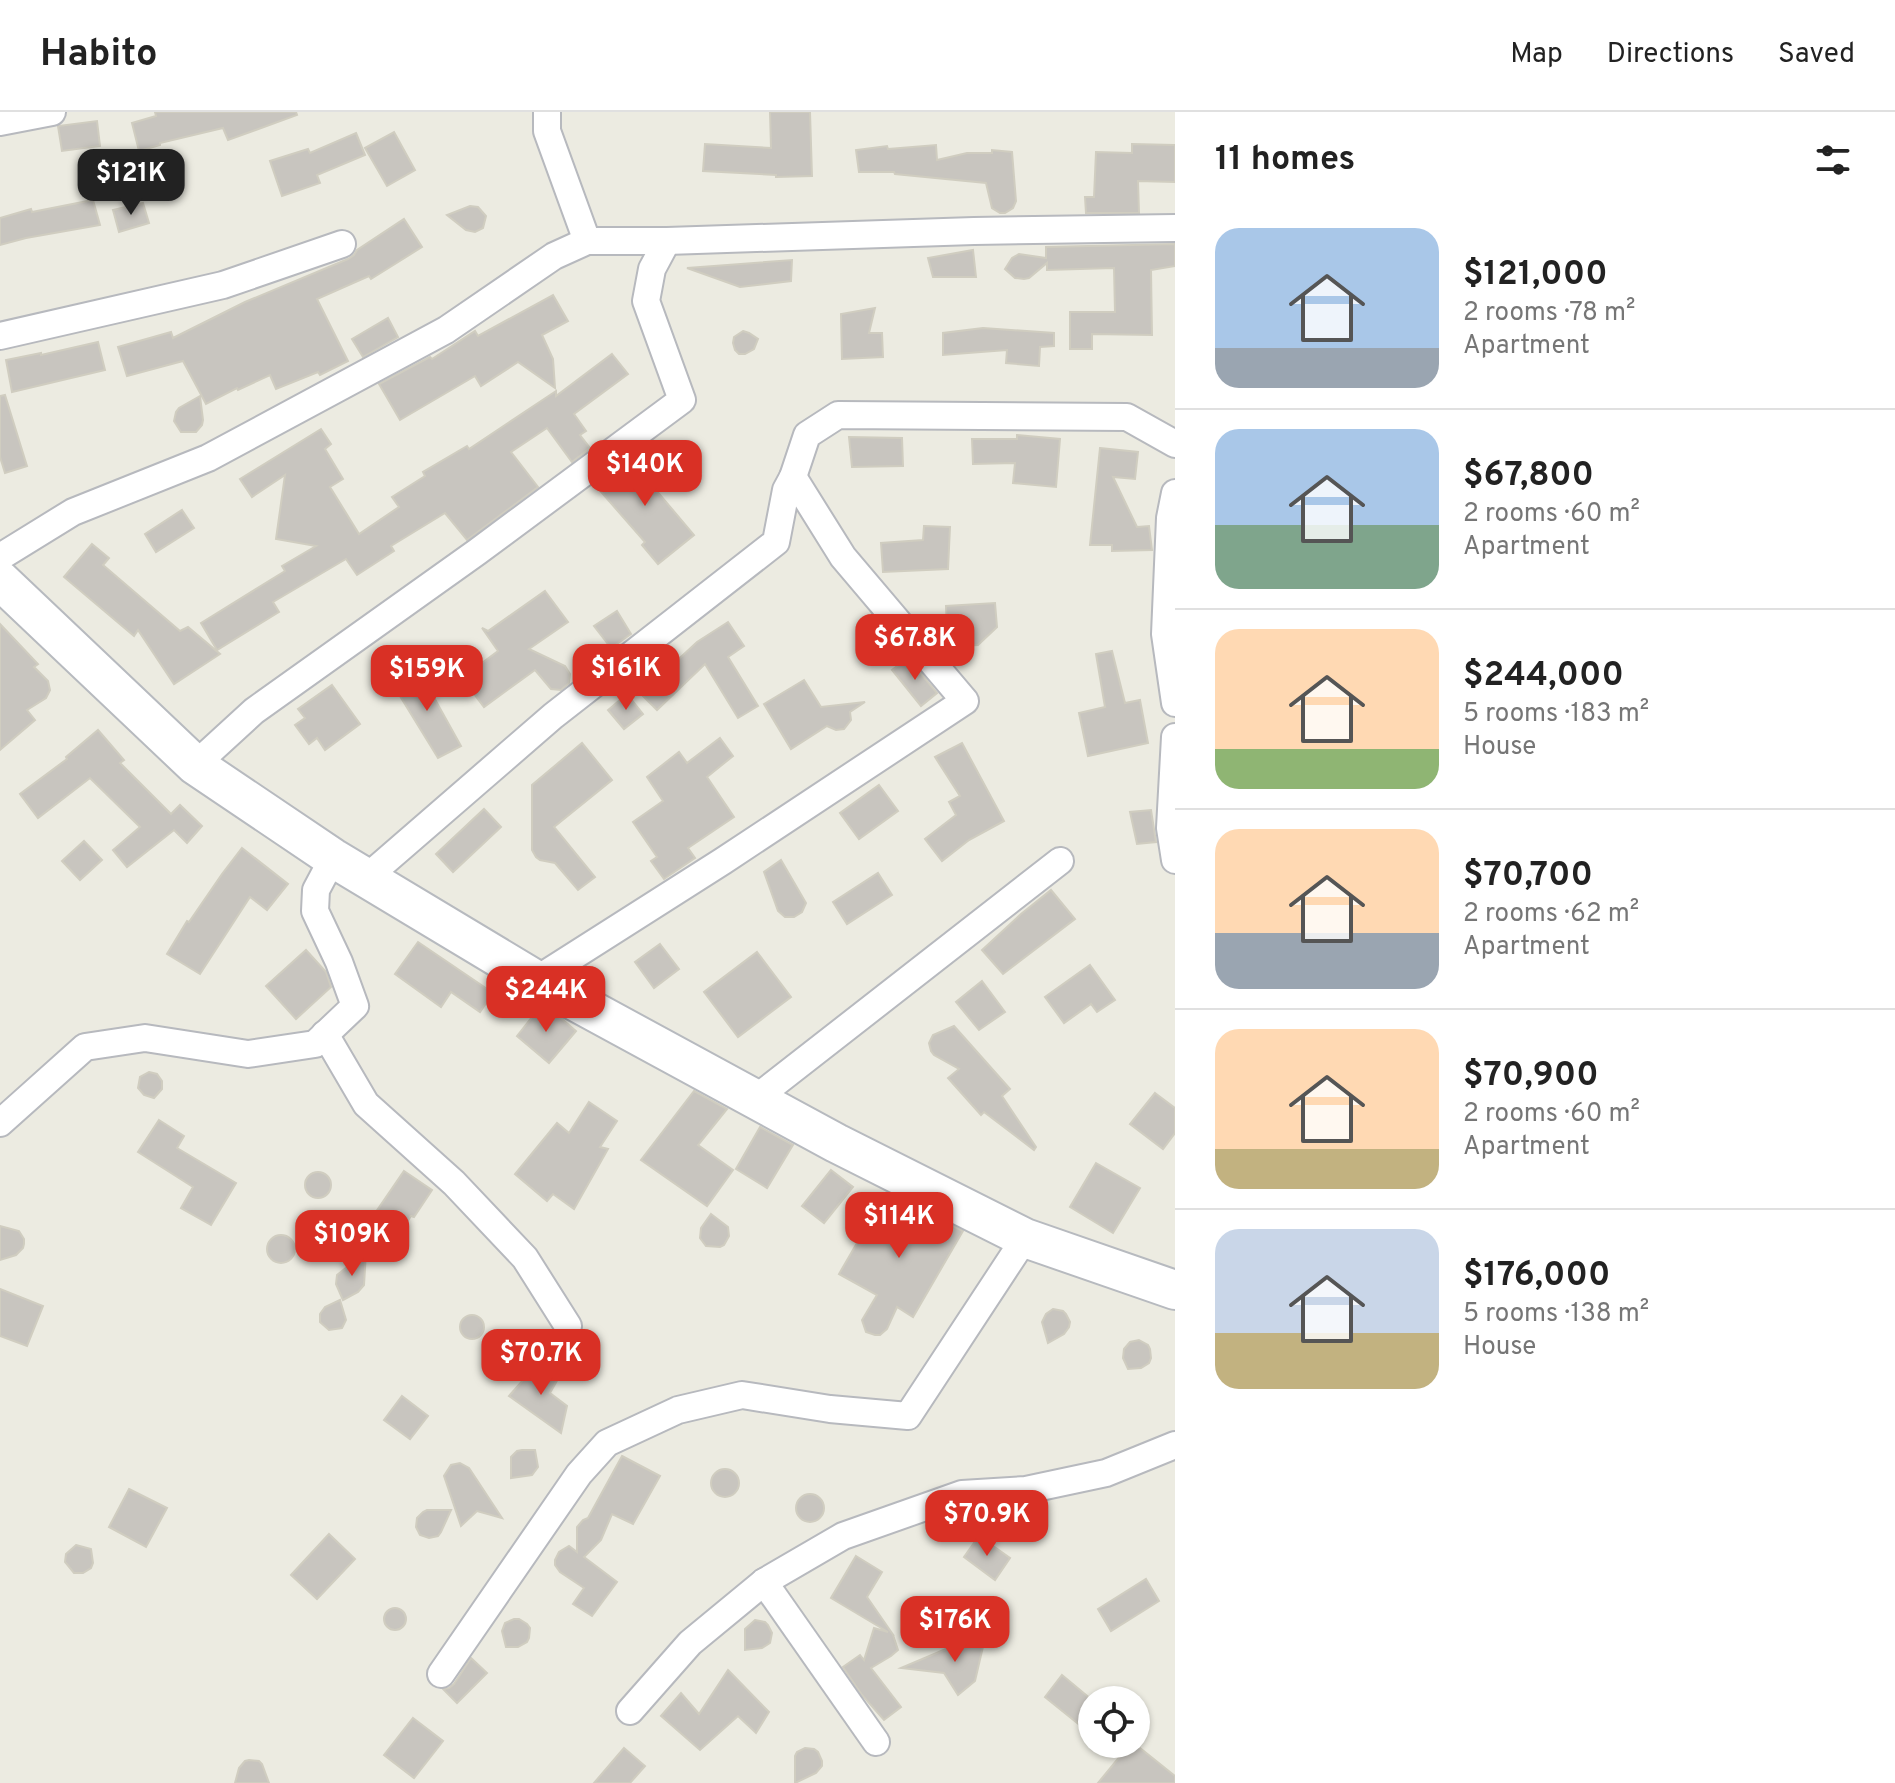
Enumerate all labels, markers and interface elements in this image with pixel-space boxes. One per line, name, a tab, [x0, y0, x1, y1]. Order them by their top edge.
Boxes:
text: Habito	[40, 31, 158, 80]
text: Map	[1510, 37, 1563, 73]
text: Directions	[1607, 37, 1734, 73]
text: Saved	[1778, 37, 1855, 73]
icon: filters	[1811, 138, 1855, 182]
text: 11 homes	[1215, 139, 1355, 182]
pin: $121K	[75, 149, 187, 217]
text: $121K	[96, 158, 166, 191]
text: $121,000	[1463, 254, 1608, 297]
icon: home	[1279, 260, 1375, 356]
text: 2 rooms · 78 m²	[1463, 297, 1635, 330]
text: Apartment	[1463, 330, 1590, 363]
pin: $140K	[589, 440, 701, 508]
text: $140K	[606, 449, 684, 482]
text: $67,800	[1463, 455, 1594, 498]
icon: home	[1279, 461, 1375, 557]
text: 2 rooms · 60 m²	[1463, 498, 1640, 531]
text: Apartment	[1463, 531, 1590, 564]
pin: $67.8K	[850, 614, 980, 682]
text: $67.8K	[873, 623, 957, 656]
pin: $161K	[570, 644, 682, 712]
pin: $159K	[371, 645, 483, 713]
text: $161K	[591, 653, 661, 686]
text: $159K	[389, 654, 465, 687]
text: $244,000	[1463, 655, 1624, 698]
icon: home	[1279, 661, 1375, 757]
text: 5 rooms · 183 m²	[1463, 698, 1649, 731]
text: House	[1463, 731, 1536, 764]
text: $70,700	[1463, 855, 1593, 898]
icon: home	[1279, 861, 1375, 957]
text: 2 rooms · 62 m²	[1463, 898, 1639, 931]
text: Apartment	[1463, 931, 1590, 964]
pin: $244K	[490, 966, 602, 1034]
text: $244K	[504, 975, 588, 1008]
text: $70,900	[1463, 1055, 1599, 1098]
icon: home	[1279, 1061, 1375, 1157]
text: 2 rooms · 60 m²	[1463, 1098, 1640, 1131]
text: Apartment	[1463, 1131, 1590, 1164]
pin: $114K	[843, 1192, 955, 1260]
text: $114K	[863, 1201, 935, 1234]
pin: $109K	[296, 1210, 408, 1278]
text: $109K	[313, 1219, 391, 1252]
text: $176,000	[1463, 1255, 1610, 1298]
icon: home	[1279, 1261, 1375, 1357]
text: 5 rooms · 138 m²	[1463, 1298, 1649, 1331]
pin: $70.7K	[476, 1329, 606, 1397]
text: House	[1463, 1331, 1536, 1364]
text: $70.7K	[499, 1338, 583, 1371]
pin: $70.9K	[922, 1490, 1052, 1558]
text: $70.9K	[943, 1499, 1031, 1532]
pin: $176K	[899, 1596, 1011, 1664]
text: $176K	[918, 1605, 992, 1638]
map controls	[1078, 1686, 1150, 1758]
button: locate	[1078, 1686, 1150, 1758]

